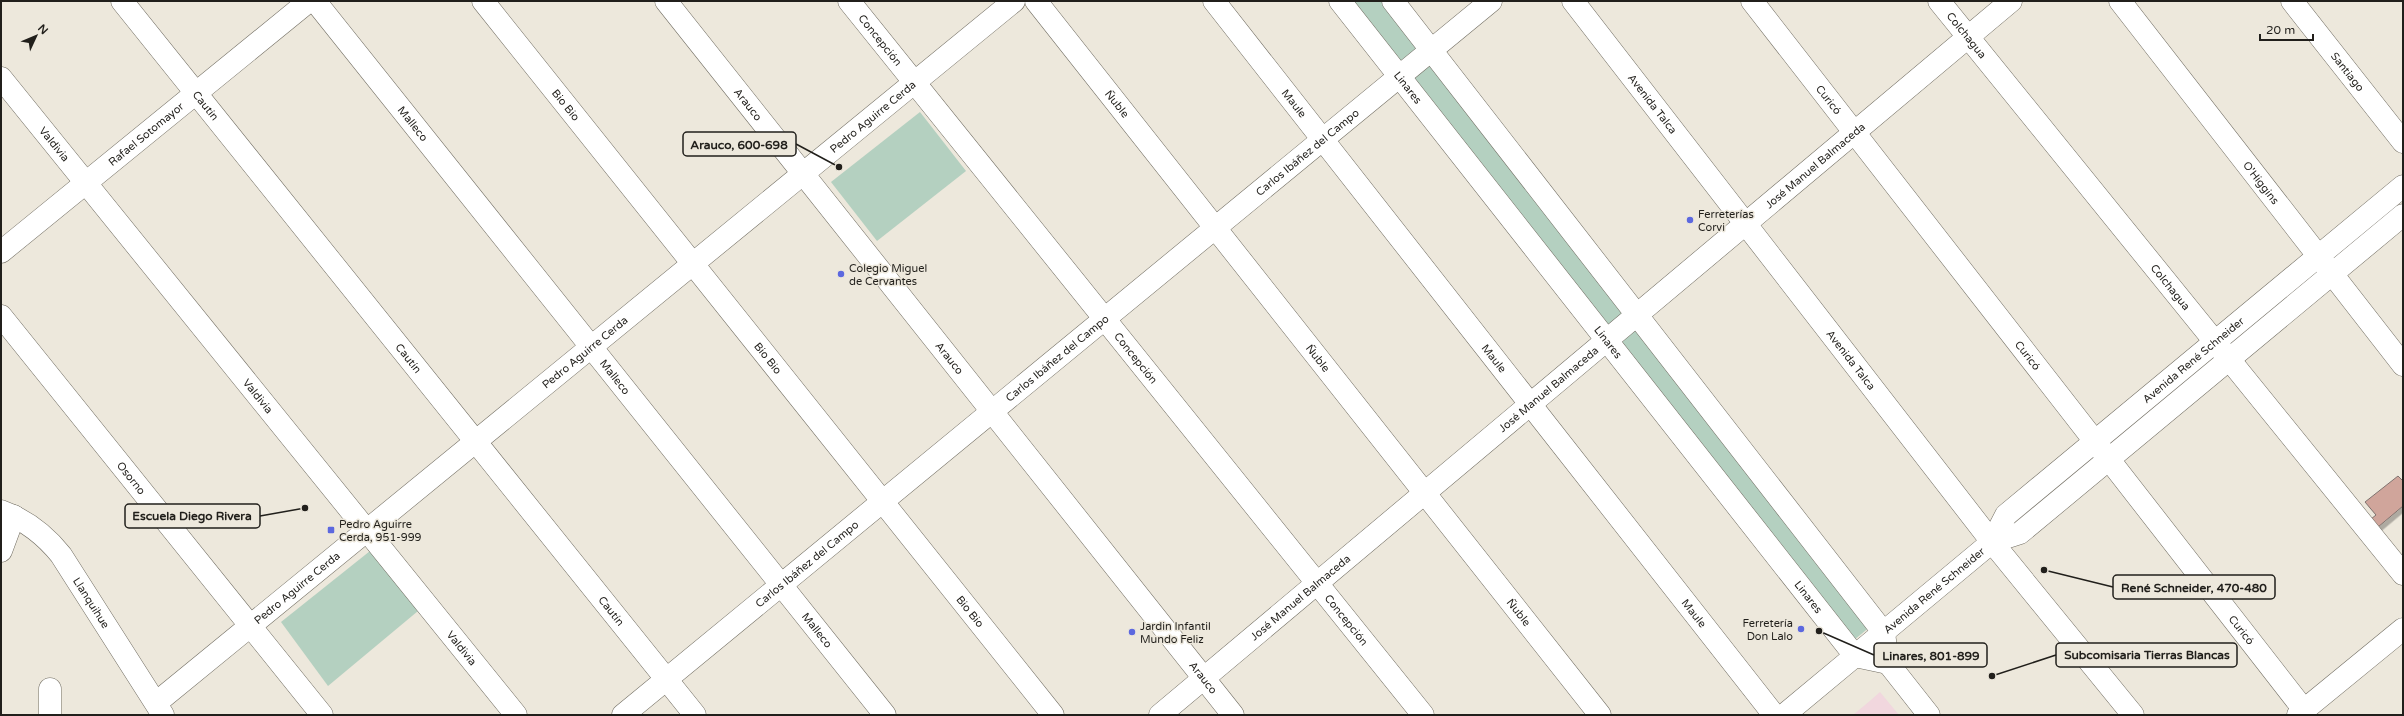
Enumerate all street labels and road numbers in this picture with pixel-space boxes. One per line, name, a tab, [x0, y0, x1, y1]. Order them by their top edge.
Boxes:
street label: Colchagua	[1944, 10, 1989, 61]
street label: Concepción	[856, 12, 905, 68]
street label: Santiago	[2328, 49, 2367, 94]
street label: Linares	[1391, 69, 1425, 106]
street label: Avenida Talca	[1625, 71, 1680, 136]
street label: Pedro Aguirre Cerda	[827, 78, 918, 155]
street label: Curicó	[1813, 82, 1844, 117]
street label: Bio Bio	[549, 86, 583, 124]
street label: Arauco	[731, 86, 765, 123]
street label: Ñuble	[1102, 87, 1132, 120]
street label: Maule	[1279, 87, 1309, 120]
street label: Cautín	[190, 88, 222, 123]
street label: Rafael Sotomayor	[106, 99, 187, 168]
street label: Malleco	[395, 104, 431, 144]
street label: Carlos Ibáñez del Campo	[1253, 106, 1362, 198]
street label: José Manuel Balmaceda	[1762, 120, 1868, 211]
street label: Valdivia	[37, 124, 72, 164]
street label: O'Higgins	[2240, 158, 2282, 207]
street label: Colchagua	[2148, 261, 2193, 313]
street label: Carlos Ibáñez del Campo	[1003, 312, 1111, 404]
street label: Pedro Aguirre Cerda	[539, 313, 630, 391]
street label: Avenida René Schneider	[2140, 314, 2247, 406]
street label: Linares	[1592, 323, 1625, 361]
street label: Avenida Talca	[1824, 327, 1878, 392]
street label: Concepción	[1111, 330, 1160, 386]
street label: Curicó	[2012, 338, 2044, 373]
street label: Arauco	[933, 339, 967, 377]
street label: Bio Bio	[752, 340, 785, 377]
street label: Cautín	[393, 341, 424, 376]
street label: Maule	[1479, 341, 1509, 375]
street label: Ñuble	[1303, 342, 1333, 374]
street label: José Manuel Balmaceda	[1496, 344, 1601, 435]
street label: Malleco	[597, 357, 633, 397]
street label: Valdivia	[240, 376, 276, 416]
street label: Osorno	[114, 459, 149, 497]
street label: Carlos Ibáñez del Campo	[753, 517, 861, 610]
street label: Avenida René Schneider	[1881, 544, 1988, 636]
street label: Pedro Aguirre Cerda	[251, 549, 342, 627]
street label: José Manuel Balmaceda	[1248, 552, 1353, 643]
street label: Llanquihue	[70, 575, 113, 631]
street label: Linares	[1792, 578, 1825, 616]
street label: Concepción	[1322, 592, 1371, 648]
street label: Bio Bio	[954, 593, 987, 630]
street label: Cautín	[596, 594, 627, 628]
street label: Ñuble	[1504, 596, 1534, 629]
street label: Maule	[1679, 596, 1709, 630]
street label: Malleco	[799, 610, 835, 650]
street label: Curicó	[2226, 613, 2257, 647]
street label: Valdivia	[444, 628, 480, 668]
street label: Arauco	[1186, 659, 1220, 697]

